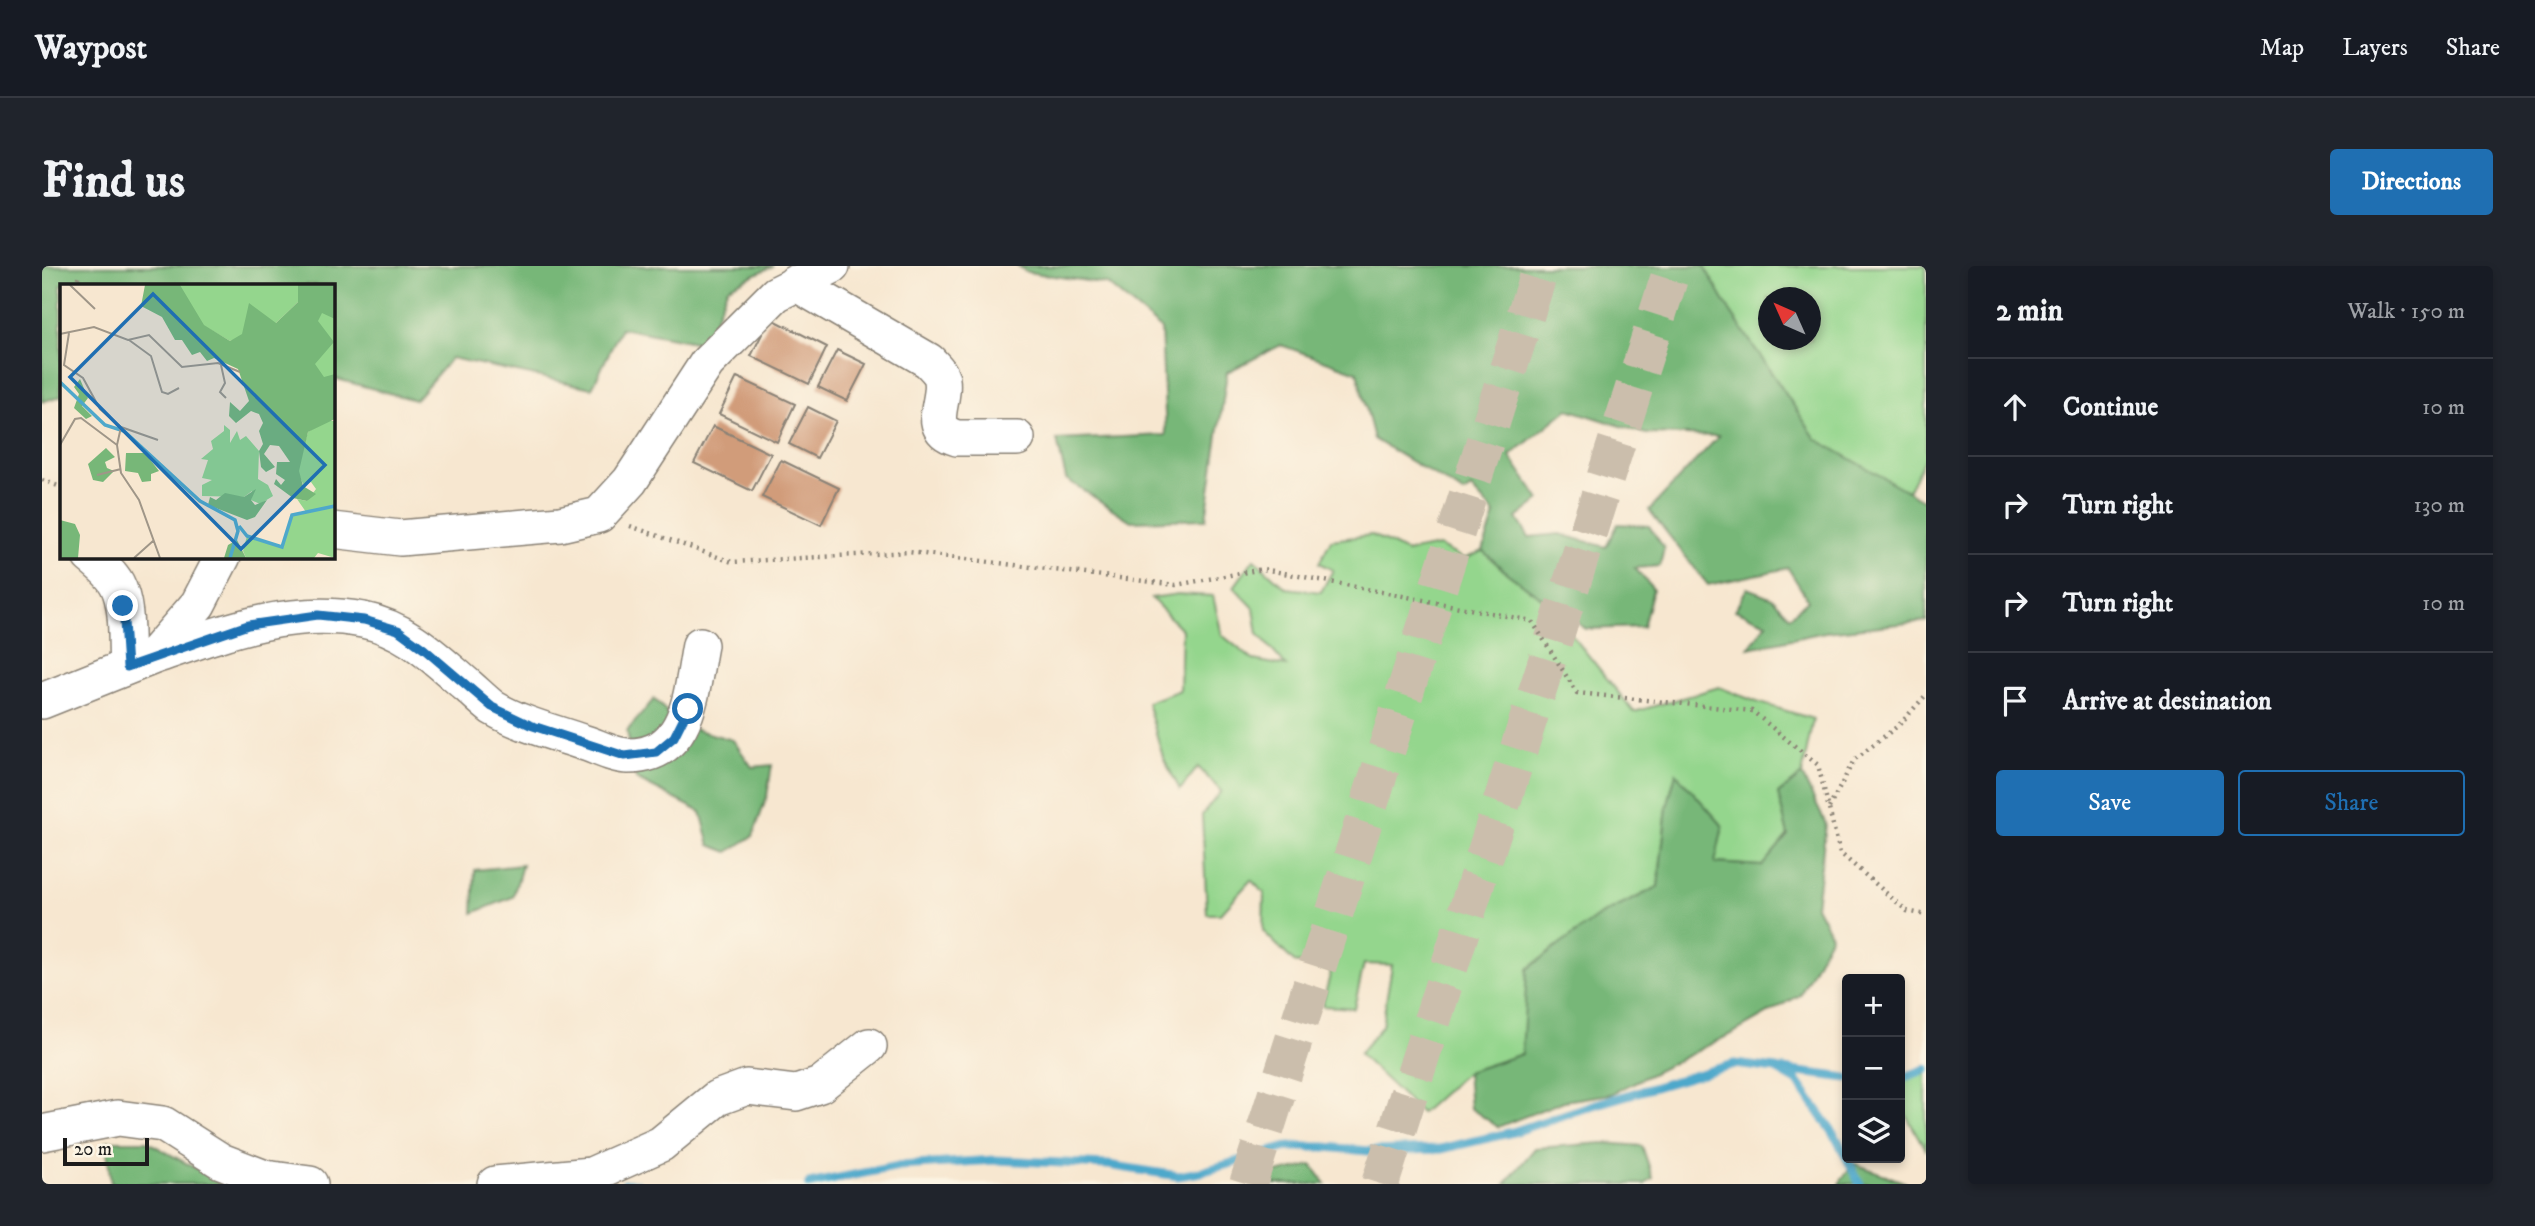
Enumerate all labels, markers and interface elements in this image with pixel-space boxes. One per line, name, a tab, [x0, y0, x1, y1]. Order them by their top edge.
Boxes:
text: Waypost	[35, 28, 147, 69]
text: Map	[2260, 33, 2304, 63]
text: Layers	[2342, 33, 2408, 63]
text: Share	[2446, 33, 2500, 63]
button: Directions	[2330, 149, 2493, 215]
text: Find us	[42, 151, 185, 213]
inset map	[60, 284, 334, 558]
north arrow	[1758, 287, 1821, 350]
text: 2 min	[1996, 293, 2063, 330]
text: Walk · 150 m	[2348, 297, 2465, 326]
icon: ahead	[1996, 388, 2034, 426]
text: Continue	[2063, 391, 2158, 424]
text: 10 m	[2422, 393, 2465, 422]
icon: right	[1996, 486, 2034, 524]
text: Turn right	[2063, 489, 2173, 522]
text: 130 m	[2413, 491, 2465, 520]
icon: right	[1996, 584, 2034, 622]
text: Turn right	[2063, 587, 2173, 620]
text: 10 m	[2422, 589, 2465, 618]
route end	[107, 590, 138, 621]
icon: arrive	[1996, 682, 2034, 720]
text: Arrive at destination	[2063, 685, 2272, 718]
route start	[672, 693, 703, 724]
button: Save	[1996, 770, 2224, 836]
button: Share	[2238, 770, 2465, 836]
map controls	[1842, 974, 1905, 1163]
button: +	[1842, 974, 1905, 1037]
button: −	[1842, 1037, 1905, 1100]
button: layers	[1842, 1100, 1905, 1163]
scale bar	[63, 1135, 149, 1167]
text: 20 m	[74, 1138, 112, 1161]

